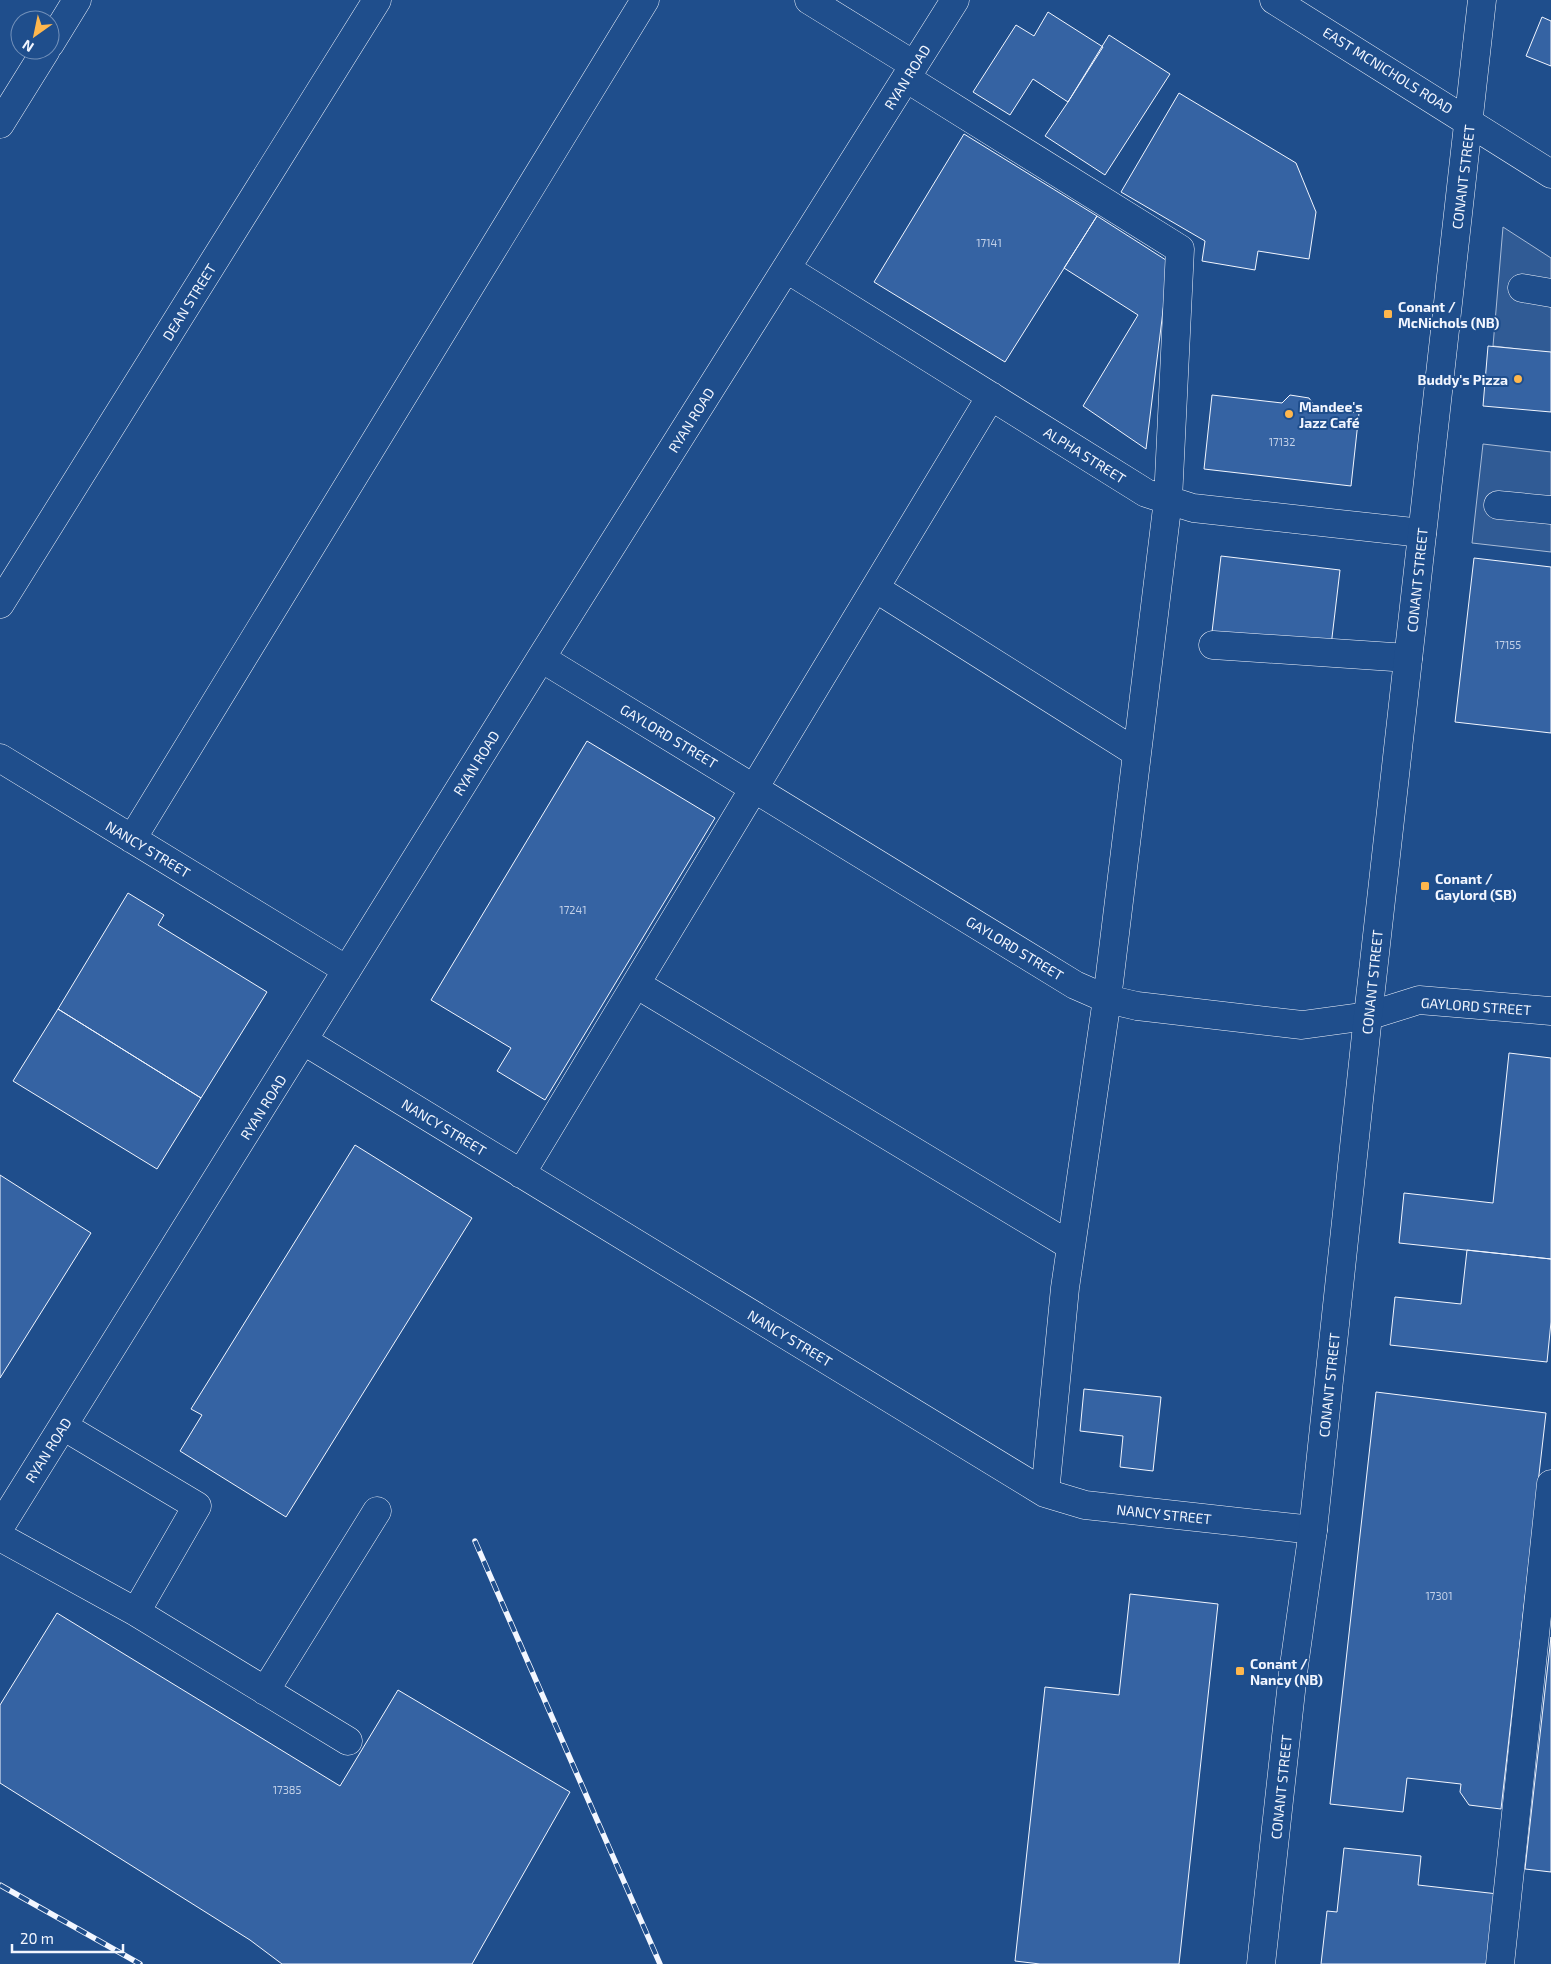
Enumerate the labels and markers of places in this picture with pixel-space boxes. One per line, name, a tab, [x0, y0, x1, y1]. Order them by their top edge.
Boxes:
place label: Conant / McNichols (NB)	[1398, 298, 1499, 331]
marker: Conant / McNichols (NB)	[1382, 308, 1394, 320]
place label: Buddy's Pizza	[1417, 371, 1508, 388]
marker: Buddy's Pizza	[1512, 373, 1524, 385]
place label: Mandee's Jazz Café	[1299, 398, 1363, 431]
marker: Mandee's Jazz Café	[1283, 408, 1295, 420]
place label: Conant / Gaylord (SB)	[1435, 870, 1517, 903]
marker: Conant / Gaylord (SB)	[1419, 880, 1431, 892]
place label: Conant / Nancy (NB)	[1250, 1655, 1323, 1688]
marker: Conant / Nancy (NB)	[1234, 1665, 1246, 1677]

